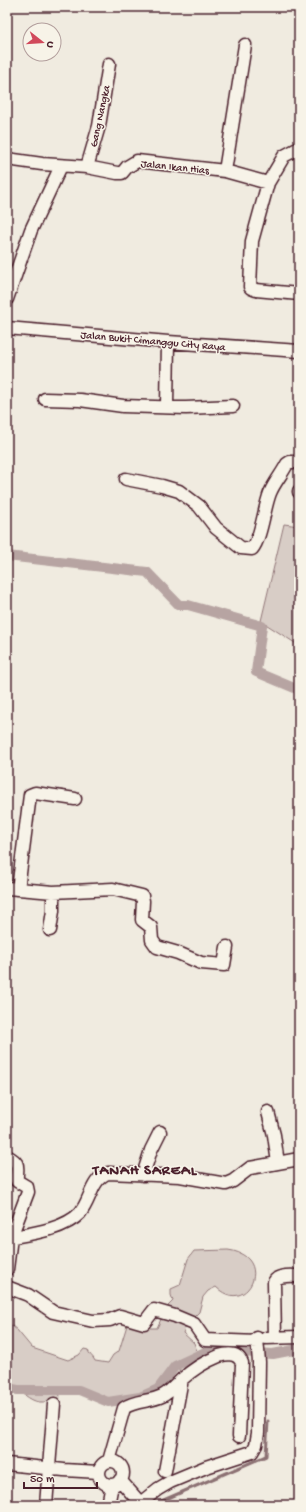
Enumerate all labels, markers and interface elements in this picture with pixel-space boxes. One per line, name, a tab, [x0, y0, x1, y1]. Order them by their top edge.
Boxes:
north arrow	[22, 22, 62, 62]
text: U	[43, 40, 56, 50]
street label: Gang Nangka	[89, 84, 114, 148]
street label: Jalan Ikan Hias	[140, 158, 210, 178]
street label: Jalan Bukit Cimanggu City Raya	[80, 330, 227, 354]
district label: TANAH SAREAL	[92, 1162, 198, 1180]
scale bar	[24, 1464, 97, 1490]
text: 50 m	[30, 1473, 55, 1487]

